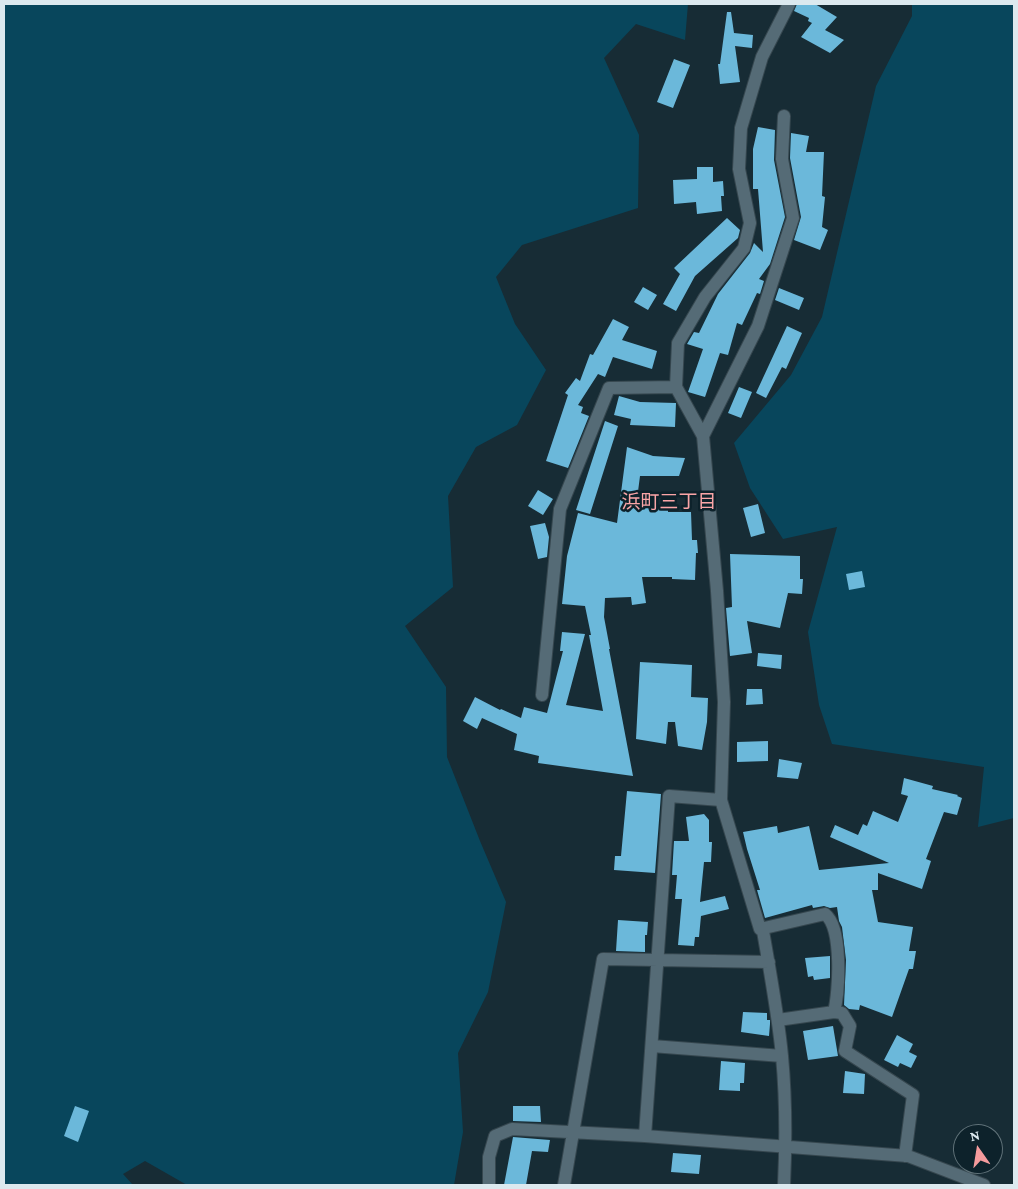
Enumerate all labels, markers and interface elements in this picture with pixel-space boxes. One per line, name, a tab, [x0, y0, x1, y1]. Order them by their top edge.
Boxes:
district label: 浜町三丁目	[622, 491, 716, 513]
north arrow	[953, 1124, 1003, 1174]
text: N	[968, 1126, 981, 1144]

